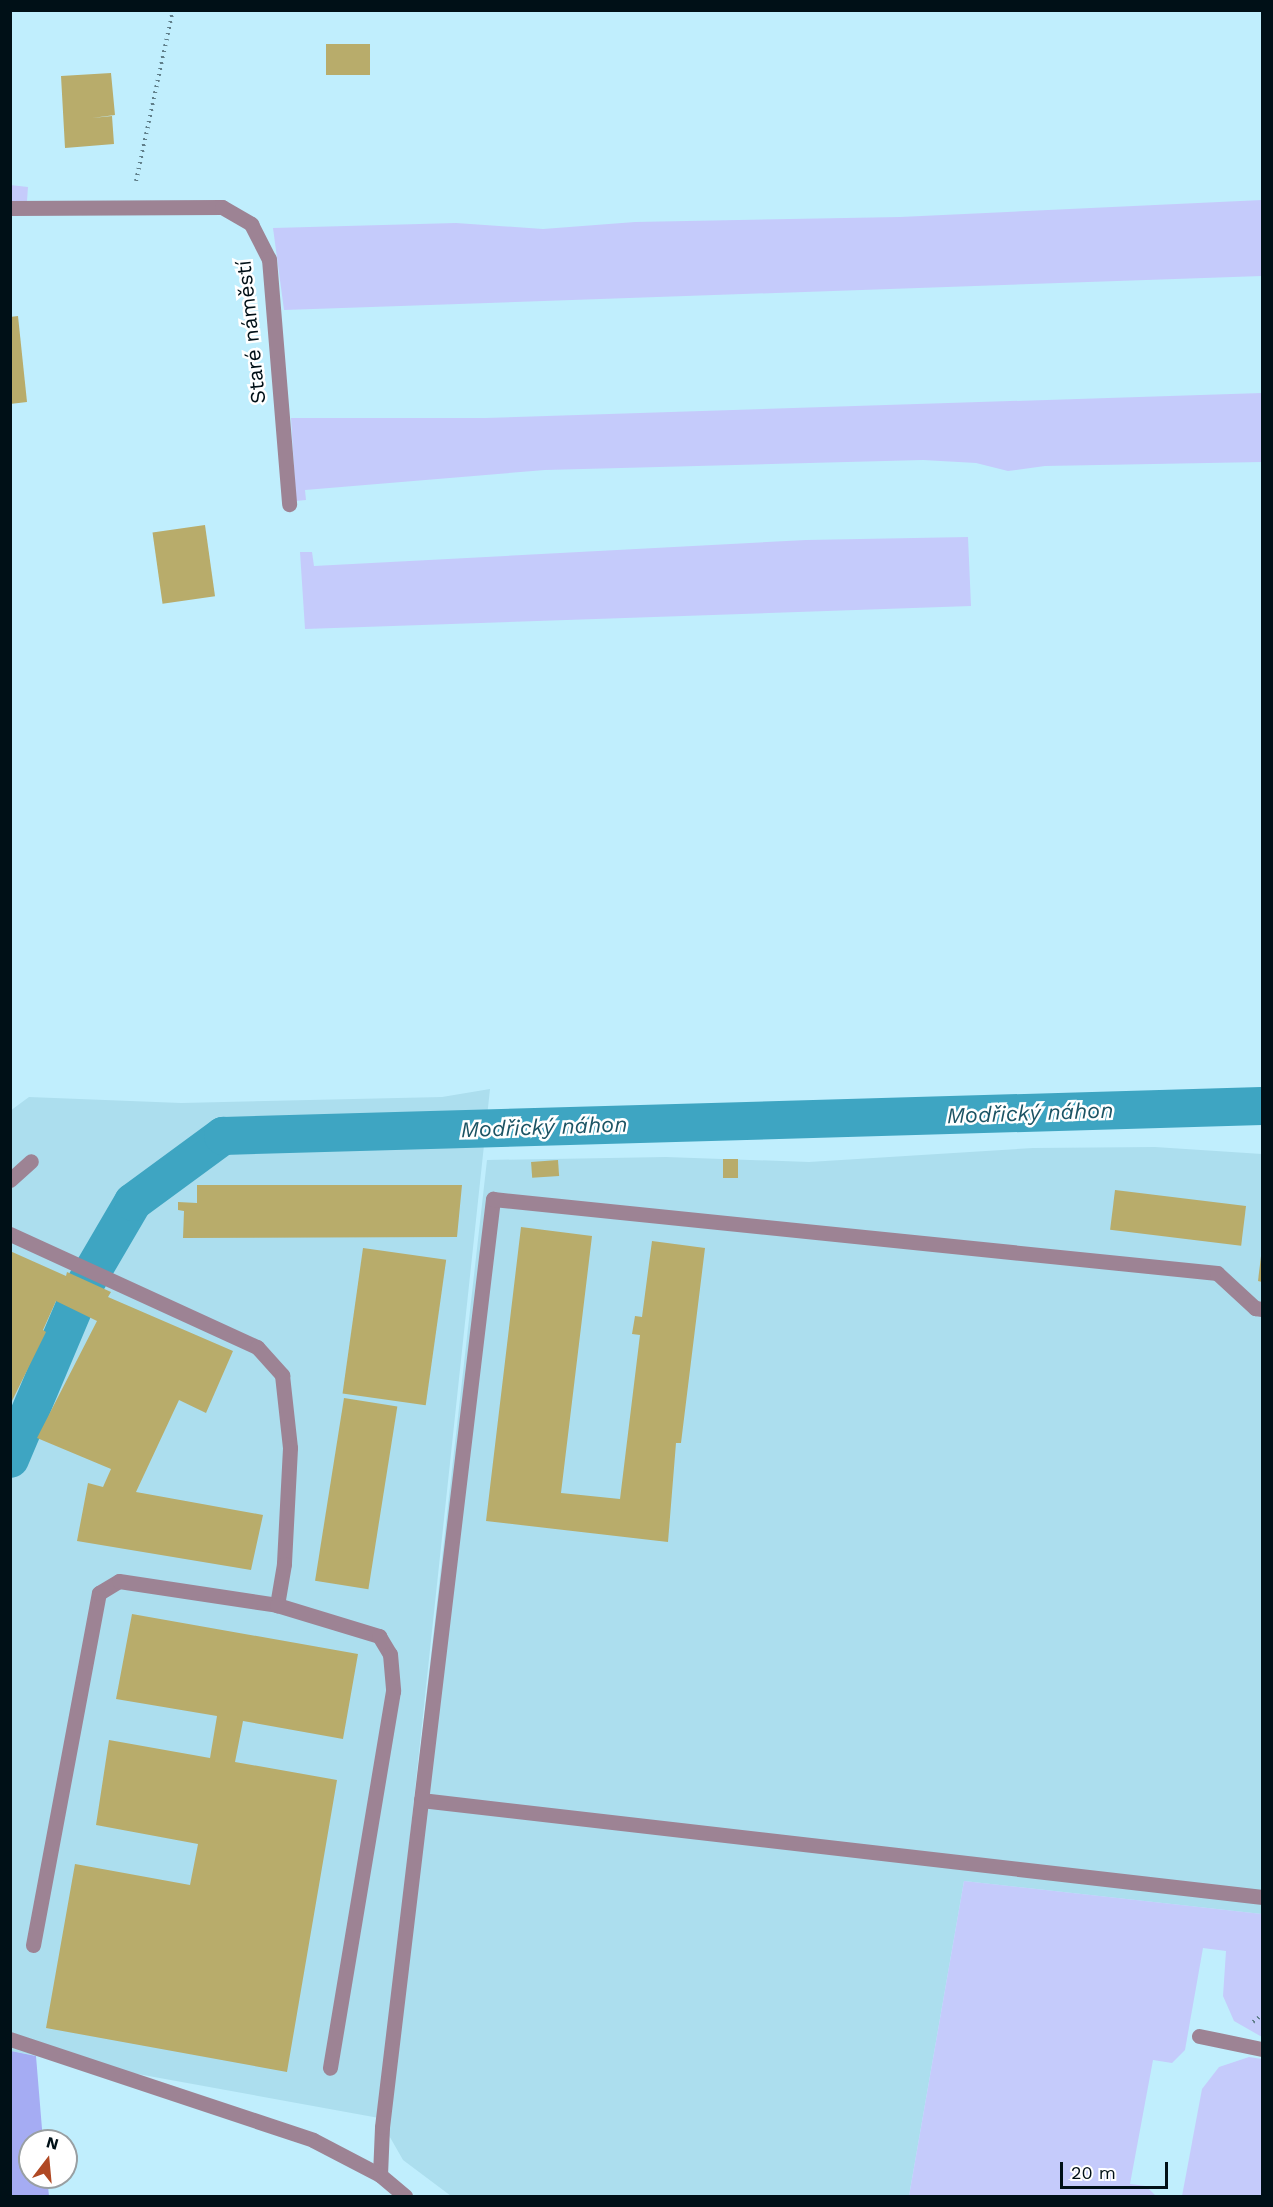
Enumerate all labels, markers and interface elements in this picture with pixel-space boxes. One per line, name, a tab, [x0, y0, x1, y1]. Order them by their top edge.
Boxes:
street label: Staré náměstí	[231, 259, 271, 405]
water label: Modřický náhon	[946, 1097, 1114, 1129]
water label: Modřický náhon	[460, 1111, 628, 1143]
north arrow	[18, 2129, 78, 2189]
text: N	[44, 2132, 61, 2154]
scale bar	[1063, 2150, 1171, 2188]
text: 20 m	[1071, 2162, 1116, 2183]

